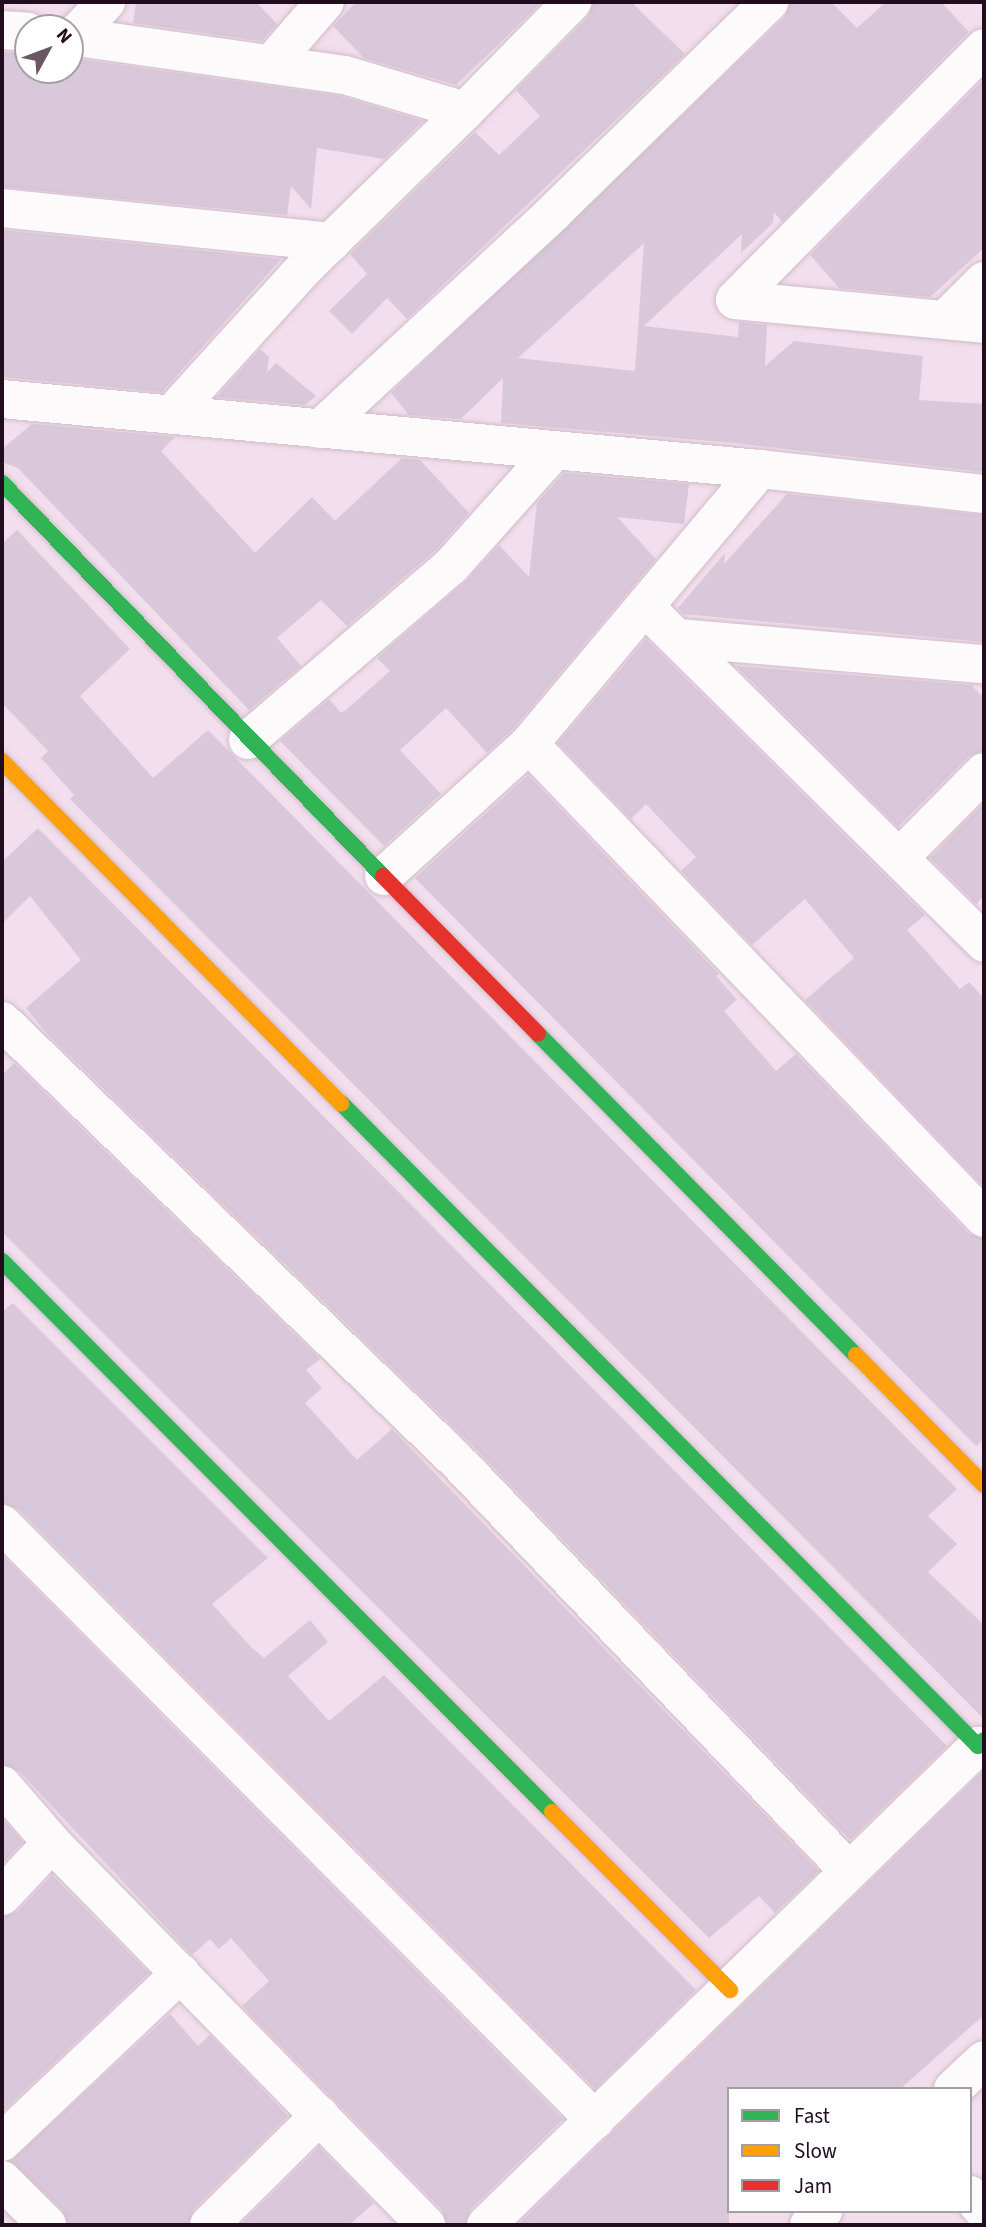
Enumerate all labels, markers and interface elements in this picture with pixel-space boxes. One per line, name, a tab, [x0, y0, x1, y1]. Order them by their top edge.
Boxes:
north arrow	[14, 14, 84, 84]
text: N	[49, 23, 78, 50]
legend	[727, 2087, 972, 2213]
text: Fast	[794, 2101, 830, 2131]
text: Slow	[794, 2136, 837, 2166]
text: Jam	[794, 2171, 832, 2201]

